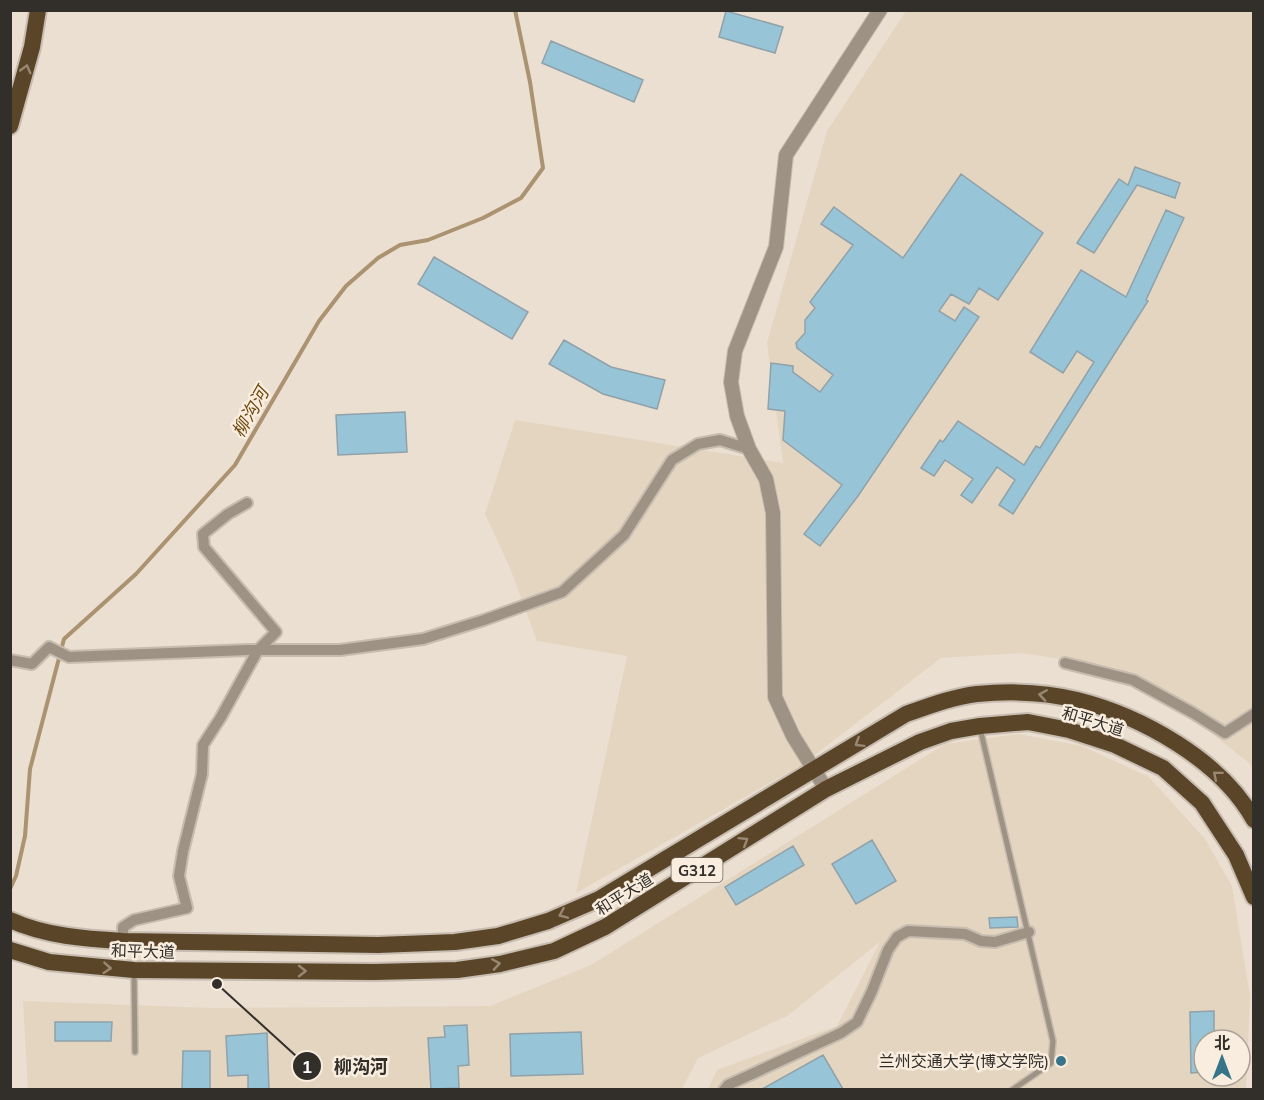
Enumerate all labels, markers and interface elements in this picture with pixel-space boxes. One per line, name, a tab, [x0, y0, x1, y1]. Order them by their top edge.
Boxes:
one-way arrow	[19, 64, 31, 75]
water label: 柳沟河	[227, 380, 275, 441]
one-way arrow	[1038, 689, 1047, 701]
street label: 和平大道	[1059, 702, 1127, 740]
one-way arrow	[855, 736, 865, 748]
one-way arrow	[1213, 771, 1224, 782]
one-way arrow	[737, 837, 748, 848]
road number: G312	[672, 858, 722, 882]
street label: 和平大道	[592, 869, 656, 919]
one-way arrow	[559, 907, 570, 919]
street label: 和平大道	[111, 940, 175, 962]
one-way arrow	[492, 959, 501, 971]
one-way arrow	[102, 961, 111, 974]
one-way arrow	[297, 965, 306, 977]
north arrow	[1192, 1028, 1252, 1088]
text: 北	[1214, 1033, 1230, 1053]
callout: 柳沟河	[292, 1048, 400, 1084]
place label: 兰州交通大学(博文学院)	[879, 1051, 1049, 1071]
marker: 兰州交通大学(博文学院)	[1054, 1054, 1068, 1068]
text: 1	[302, 1055, 312, 1078]
text: 柳沟河	[334, 1055, 388, 1078]

